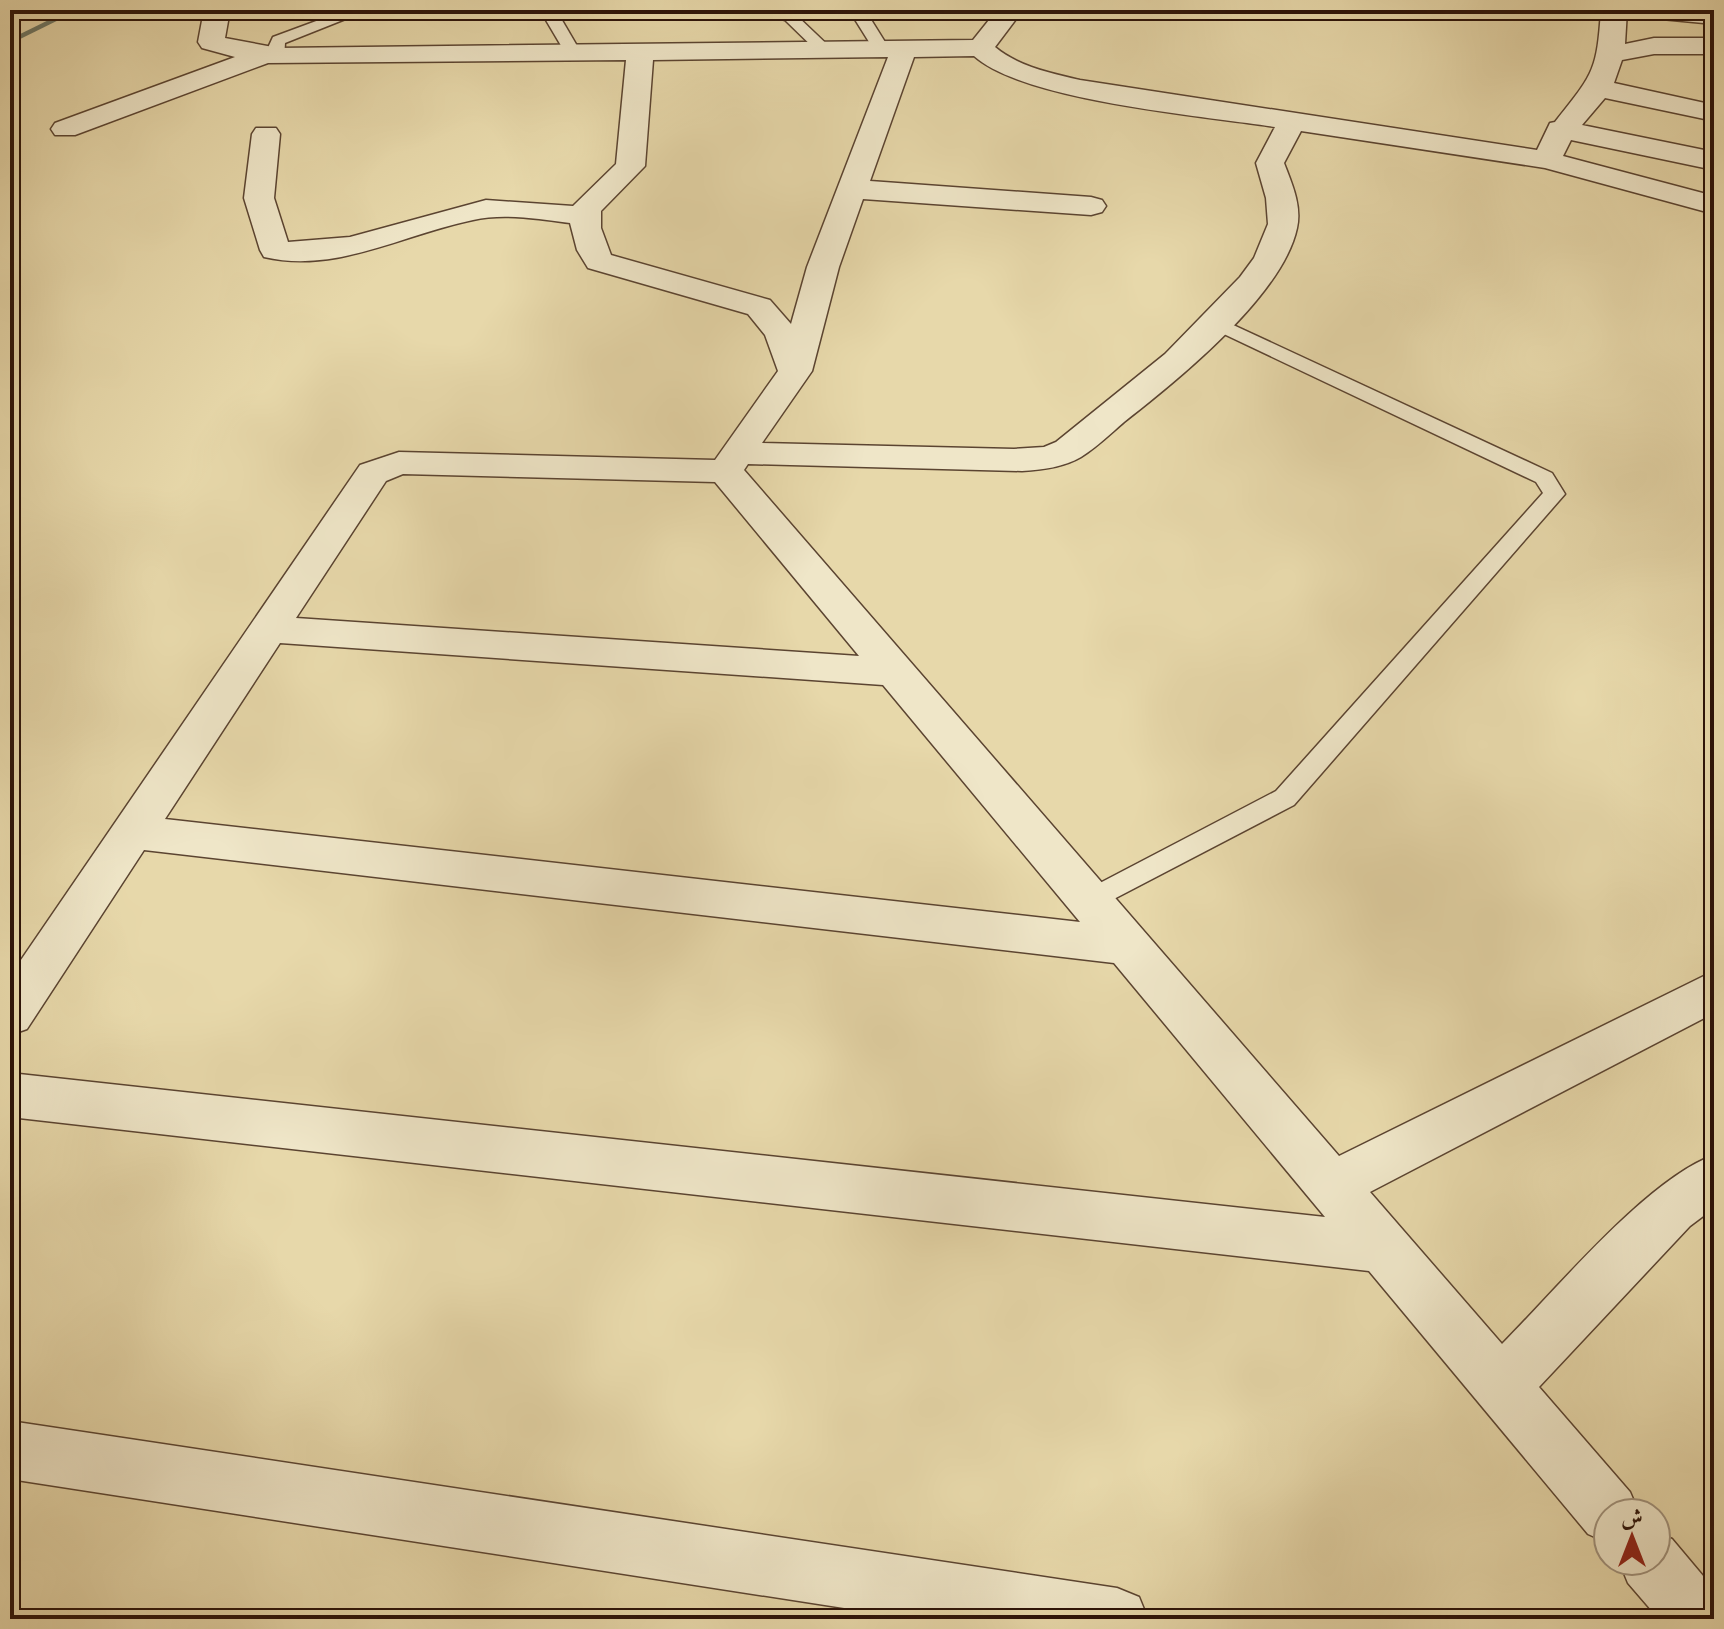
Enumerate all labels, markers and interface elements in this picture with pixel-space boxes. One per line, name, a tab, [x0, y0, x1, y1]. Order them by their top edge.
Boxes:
north arrow	[1592, 1497, 1672, 1577]
text: ش	[1621, 1505, 1643, 1531]

